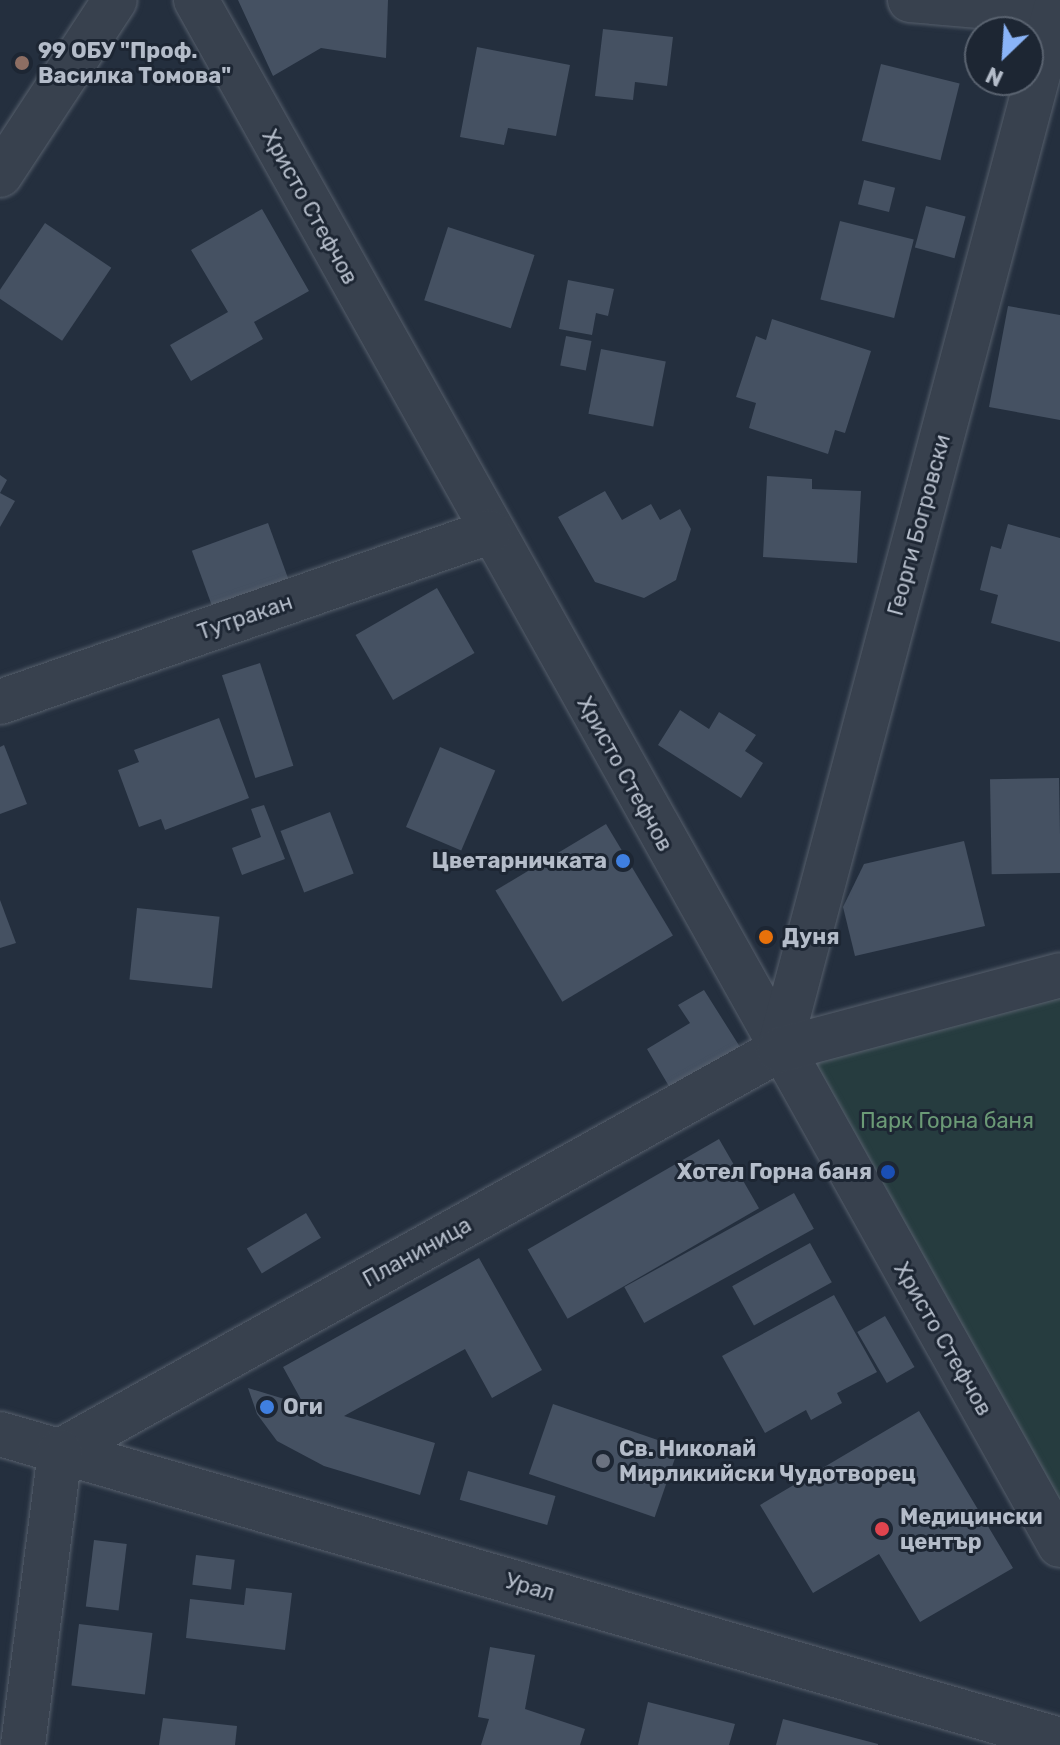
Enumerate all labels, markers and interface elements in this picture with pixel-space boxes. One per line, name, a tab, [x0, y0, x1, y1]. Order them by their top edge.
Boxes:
north arrow	[964, 16, 1044, 96]
place label: 99 ОБУ "Проф. Василка Томова"	[38, 37, 231, 88]
marker: 99 ОБУ "Проф. Василка Томова"	[13, 54, 31, 72]
text: N	[982, 61, 1007, 92]
street label: Христо Стефчов	[257, 125, 363, 289]
street label: Георги Богровски	[882, 431, 956, 619]
street label: Тутракан	[194, 588, 296, 646]
street label: Христо Стефчов	[572, 692, 678, 856]
place label: Цветарничката	[432, 848, 607, 874]
marker: Цветарничката	[614, 852, 632, 870]
place label: Дуня	[782, 924, 840, 950]
marker: Дуня	[757, 928, 775, 946]
park label: Парк Горна баня	[860, 1108, 1034, 1134]
place label: Хотел Горна баня	[677, 1159, 872, 1185]
marker: Хотел Горна баня	[879, 1163, 897, 1181]
street label: Планиница	[358, 1211, 476, 1293]
street label: Христо Стефчов	[888, 1258, 998, 1420]
place label: Оги	[283, 1394, 323, 1420]
marker: Оги	[258, 1398, 276, 1416]
place label: Св. Николай Мирликийски Чудотворец	[619, 1435, 916, 1486]
marker: Св. Николай Мирликийски Чудотворец	[594, 1452, 612, 1470]
place label: Медицински център	[900, 1503, 1043, 1554]
marker: Медицински център	[871, 1518, 893, 1540]
street label: Урал	[502, 1567, 558, 1607]

